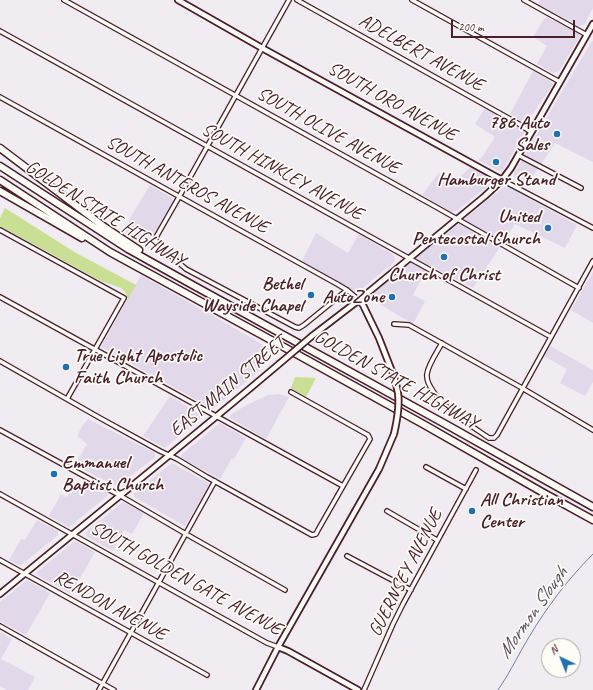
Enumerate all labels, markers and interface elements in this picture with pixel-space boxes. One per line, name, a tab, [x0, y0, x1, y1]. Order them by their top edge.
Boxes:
street label: ADELBERT AVENUE	[355, 9, 487, 97]
scale bar	[453, 12, 577, 38]
text: 200 m	[458, 19, 484, 35]
street label: SOUTH ORO AVENUE	[324, 57, 460, 147]
street label: SOUTH OLIVE AVENUE	[253, 82, 403, 180]
place label: 786 Auto Sales	[489, 112, 549, 156]
street label: SOUTH HINKLEY AVENUE	[197, 118, 367, 226]
marker: 786 Auto Sales	[552, 129, 562, 139]
street label: SOUTH ANTEROS AVENUE	[102, 131, 272, 239]
street label: GOLDEN STATE HIGHWAY	[21, 156, 189, 272]
marker: Hamburger Stand	[491, 157, 501, 167]
place label: Hamburger Stand	[437, 169, 555, 191]
place label: United Pentecostal Church	[412, 206, 540, 250]
marker: United Pentecostal Church	[543, 223, 553, 233]
marker: Church of Christ	[439, 252, 449, 262]
place label: Church of Christ	[388, 264, 500, 286]
place label: Bethel Wayside Chapel	[202, 273, 303, 317]
place label: AutoZone	[322, 286, 384, 308]
marker: Bethel Wayside Chapel	[306, 290, 316, 300]
marker: AutoZone	[387, 292, 397, 302]
street label: GOLDEN STATE HIGHWAY	[310, 325, 482, 435]
street label: EAST MAIN STREET	[165, 332, 291, 442]
place label: True Light Apostolic Faith Church	[74, 345, 202, 389]
marker: True Light Apostolic Faith Church	[61, 362, 71, 372]
place label: Emmanuel Baptist Church	[62, 452, 163, 496]
marker: Emmanuel Baptist Church	[49, 469, 59, 479]
place label: All Christian Center	[480, 489, 563, 533]
street label: GUERNSEY AVENUE	[364, 506, 448, 640]
marker: All Christian Center	[467, 506, 477, 516]
street label: SOUTH GOLDEN GATE AVENUE	[86, 517, 286, 641]
water label: Mormon Slough	[493, 563, 573, 663]
street label: RENDON AVENUE	[50, 566, 170, 646]
north arrow	[541, 638, 581, 678]
text: N	[546, 643, 561, 657]

